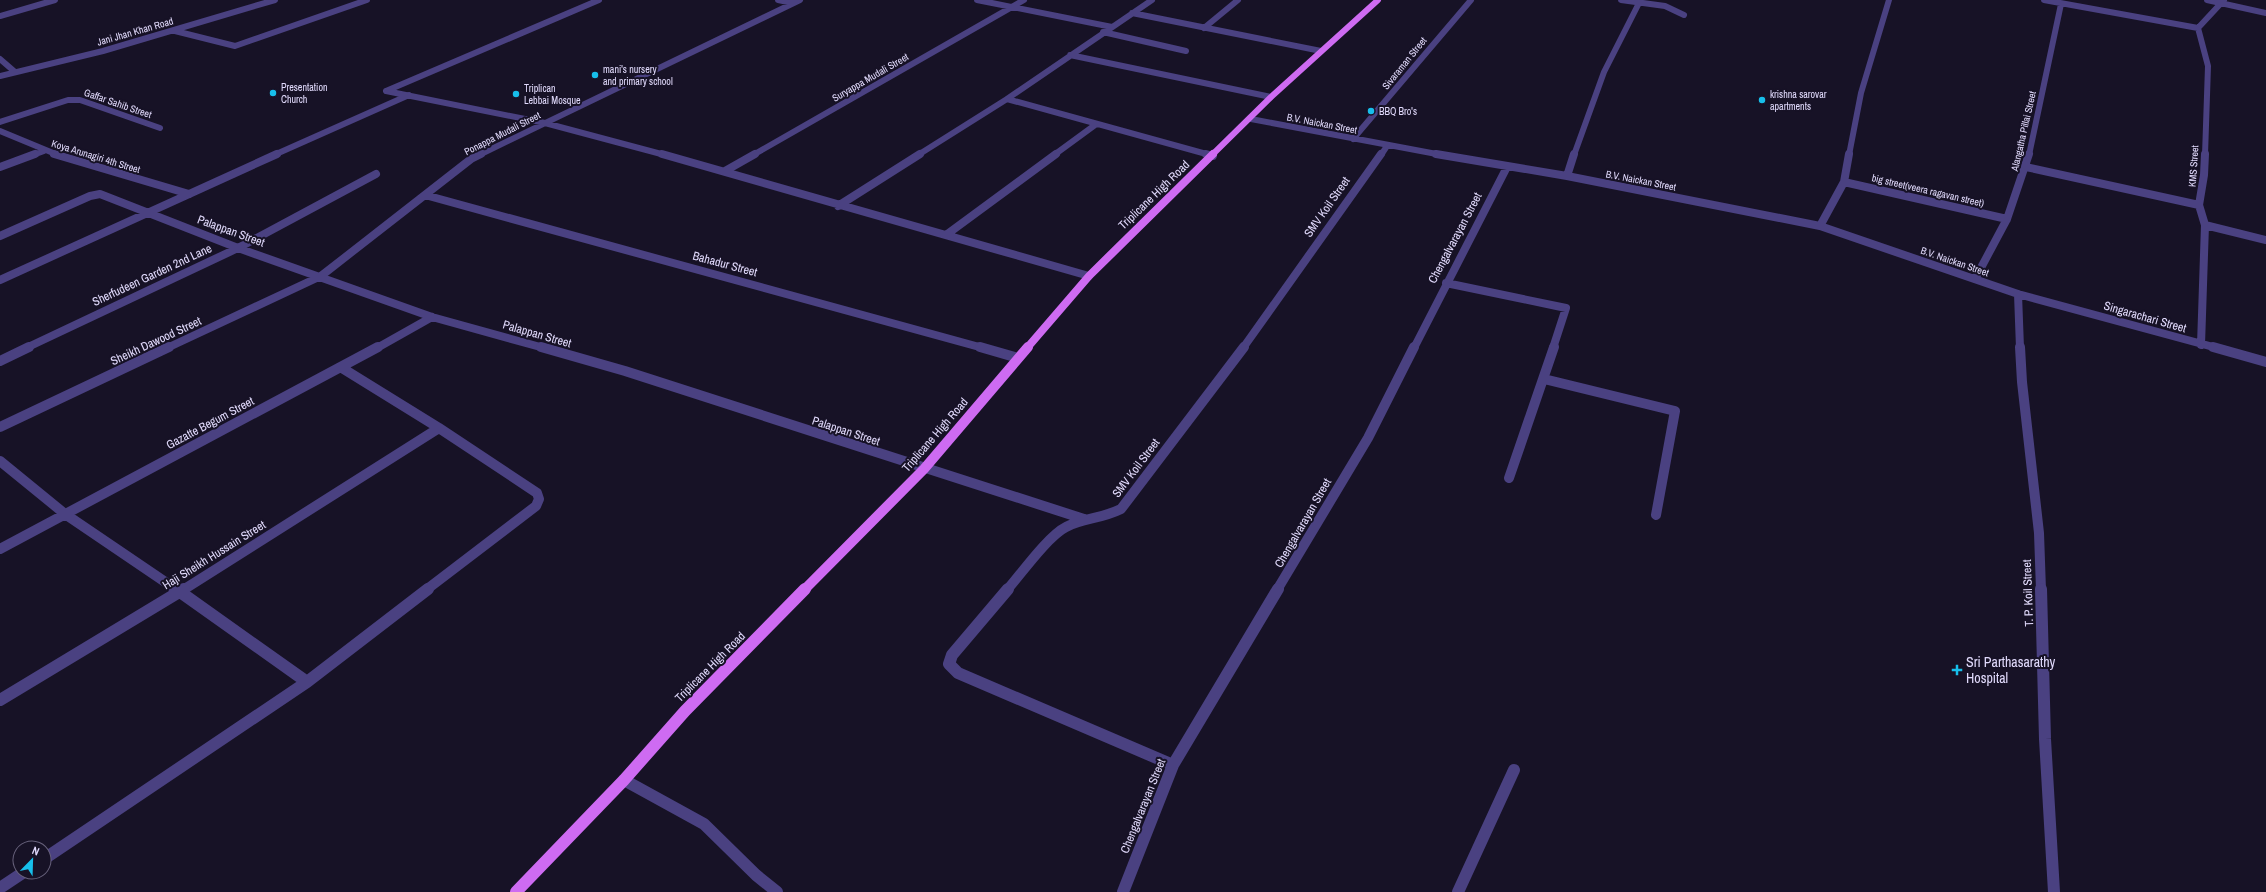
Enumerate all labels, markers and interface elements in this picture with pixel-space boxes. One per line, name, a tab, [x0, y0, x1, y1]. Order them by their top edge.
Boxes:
street label: Jani Jhan Khan Road	[95, 14, 175, 49]
street label: Sivaraman Street	[1379, 34, 1430, 92]
street label: Suryappa Mudali Street	[830, 50, 911, 105]
place label: mani's nursery and primary school	[603, 63, 673, 88]
marker: mani's nursery and primary school	[590, 70, 600, 80]
place label: Presentation Church	[281, 81, 328, 106]
place label: Triplican Lebbai Mosque	[524, 82, 581, 107]
street label: Gaffar Sahib Street	[82, 86, 154, 121]
marker: Presentation Church	[268, 88, 278, 98]
place label: krishna sarovar apartments	[1770, 88, 1827, 113]
marker: Triplican Lebbai Mosque	[511, 89, 521, 99]
street label: Alangatha Pillai Street	[2008, 89, 2039, 173]
marker: krishna sarovar apartments	[1757, 95, 1767, 105]
place label: BBQ Bro's	[1379, 105, 1417, 118]
marker: BBQ Bro's	[1366, 106, 1376, 116]
street label: Ponappa Mudali Street	[462, 108, 543, 158]
street label: B.V. Naickan Street	[1286, 110, 1359, 137]
street label: Koya Arunagiri 4th Street	[50, 137, 142, 176]
street label: KMS Street	[2186, 144, 2201, 187]
street label: Triplicane High Road	[1115, 157, 1193, 233]
street label: B.V. Naickan Street	[1605, 167, 1678, 194]
street label: big street(veera ragavan street)	[1870, 171, 1986, 210]
street label: SMV Koil Street	[1300, 174, 1354, 240]
street label: Chengalvarayan Street	[1424, 190, 1486, 286]
street label: Palappan Street	[195, 211, 267, 251]
street label: Sherfudeen Garden 2nd Lane	[90, 240, 214, 310]
street label: B.V. Naickan Street	[1919, 244, 1991, 279]
street label: Bahadur Street	[691, 248, 759, 280]
street label: Singarachari Street	[2102, 298, 2188, 337]
street label: Sheikh Dawood Street	[108, 313, 204, 369]
street label: Palappan Street	[501, 317, 573, 351]
street label: Gazatte Begum Street	[163, 393, 257, 453]
street label: Triplicane High Road	[898, 395, 972, 475]
street label: Palappan Street	[810, 412, 882, 450]
street label: SMV Koil Street	[1109, 435, 1164, 501]
street label: Chengalvarayan Street	[1271, 475, 1335, 571]
street label: Haji Sheikh Hussain Street	[159, 517, 269, 593]
street label: T. P. Koil Street	[2019, 559, 2037, 627]
street label: Triplicane High Road	[671, 628, 749, 706]
place label: Sri Parthasarathy Hospital	[1966, 653, 2056, 687]
marker: Sri Parthasarathy Hospital	[1951, 664, 1963, 676]
street label: Chengalvarayan Street	[1117, 756, 1169, 856]
north arrow	[12, 840, 52, 880]
text: N	[30, 843, 42, 859]

